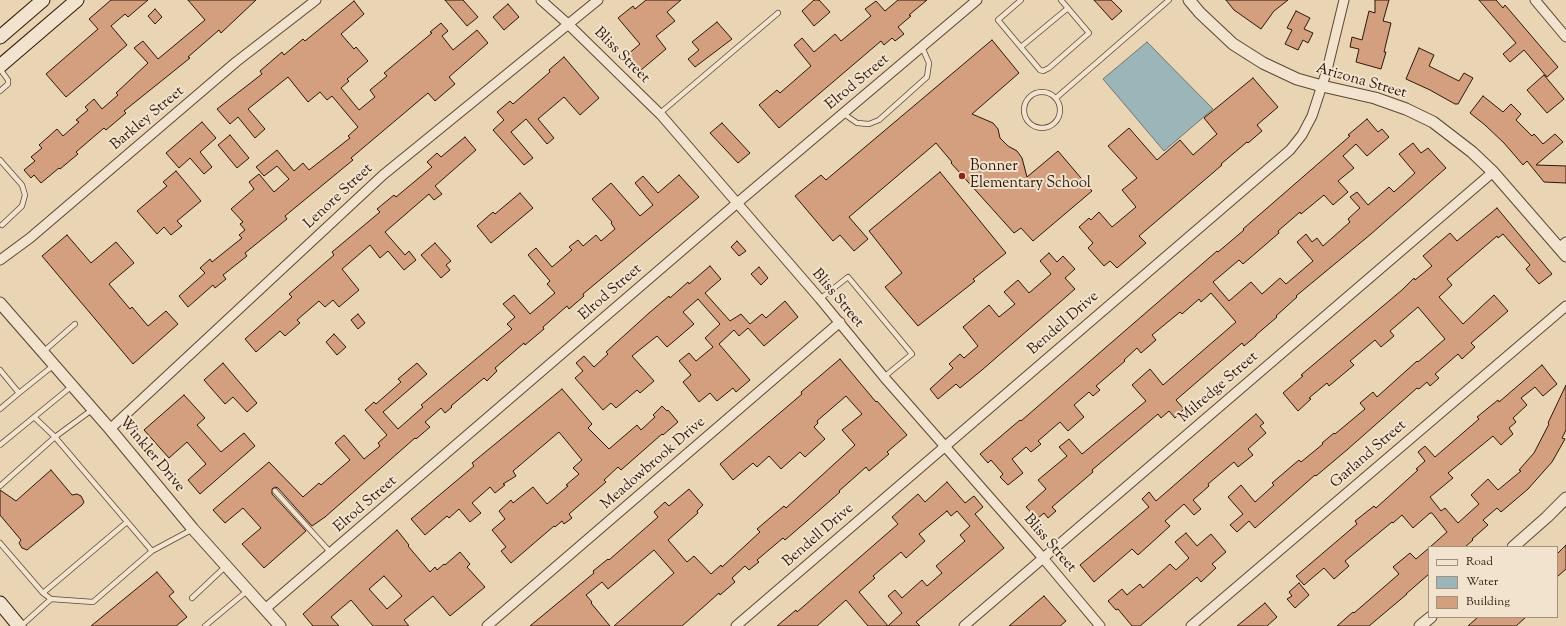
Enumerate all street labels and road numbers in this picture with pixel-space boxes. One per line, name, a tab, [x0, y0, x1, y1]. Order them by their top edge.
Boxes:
street label: Bliss Street	[589, 24, 653, 88]
street label: Elrod Street	[823, 51, 893, 115]
street label: Arizona Street	[1314, 60, 1408, 104]
street label: Barkley Street	[108, 83, 188, 155]
street label: Lenore Street	[301, 161, 377, 233]
street label: Elrod Street	[576, 261, 646, 325]
street label: Bliss Street	[807, 266, 867, 332]
street label: Bendell Drive	[1025, 288, 1103, 360]
street label: Milredge Street	[1176, 349, 1262, 427]
street label: Winkler Drive	[114, 414, 188, 496]
street label: Meadowbrook Drive	[598, 414, 710, 514]
street label: Garland Street	[1327, 417, 1411, 493]
street label: Elrod Street	[331, 473, 401, 537]
street label: Bendell Drive	[780, 500, 858, 572]
street label: Bliss Street	[1019, 511, 1079, 577]

